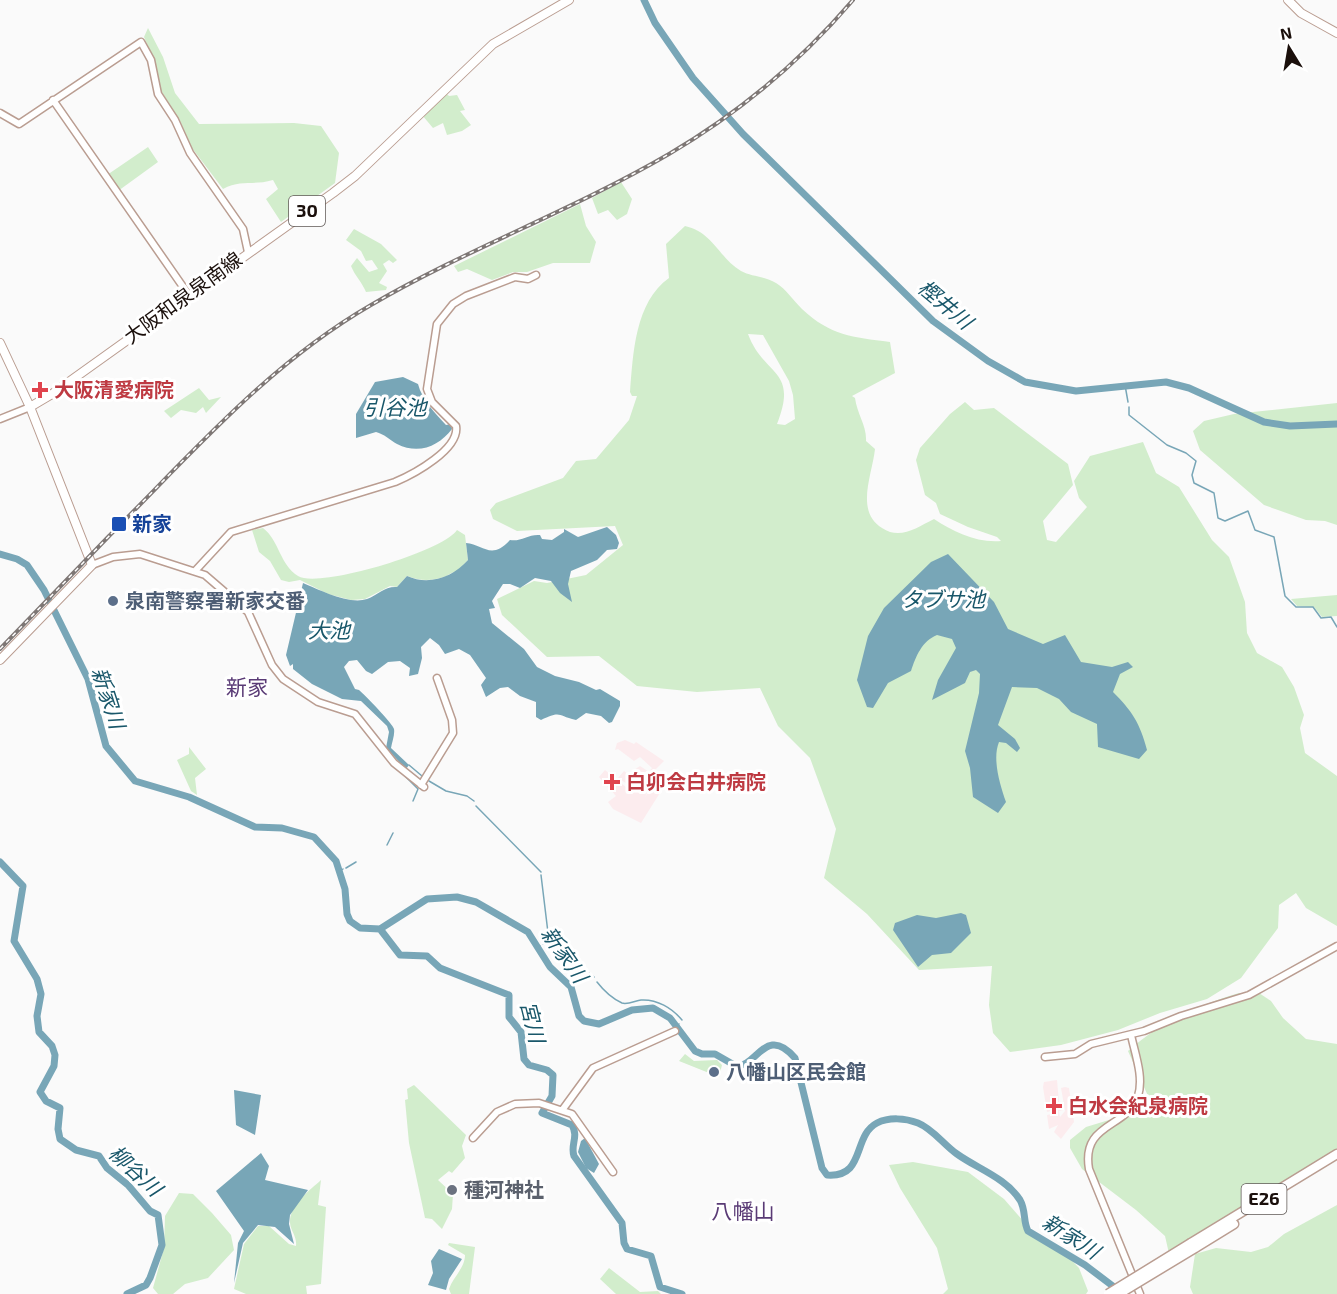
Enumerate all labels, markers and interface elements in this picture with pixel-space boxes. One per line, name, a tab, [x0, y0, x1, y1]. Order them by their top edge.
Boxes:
north arrow	[1259, 18, 1319, 78]
text: N	[1279, 22, 1294, 43]
road number: 30	[289, 196, 325, 226]
street label: 大阪和泉泉南線	[119, 246, 246, 348]
water label: 樫井川	[914, 274, 980, 335]
place label: 大阪清愛病院	[54, 377, 174, 401]
marker: 大阪清愛病院	[31, 381, 49, 399]
water label: 引谷池	[364, 394, 428, 419]
place label: 新家	[132, 511, 172, 535]
marker: 新家	[110, 515, 128, 533]
water label: タブサ池	[901, 586, 987, 611]
place label: 泉南警察署新家交番	[125, 588, 305, 612]
marker: 泉南警察署新家交番	[106, 594, 120, 608]
water label: 大池	[308, 617, 352, 642]
water label: 新家川	[88, 664, 132, 733]
district label: 新家	[226, 674, 268, 699]
place label: 白卯会白井病院	[626, 769, 766, 793]
marker: 白卯会白井病院	[603, 773, 621, 791]
water label: 新家川	[537, 921, 595, 989]
water label: 宮川	[516, 998, 551, 1047]
place label: 八幡山区民会館	[726, 1059, 866, 1083]
marker: 八幡山区民会館	[707, 1065, 721, 1079]
place label: 白水会紀泉病院	[1068, 1093, 1208, 1117]
marker: 白水会紀泉病院	[1045, 1097, 1063, 1115]
water label: 柳谷川	[104, 1139, 169, 1202]
place label: 種河神社	[464, 1177, 544, 1201]
marker: 種河神社	[445, 1183, 459, 1197]
road number: E26	[1242, 1184, 1286, 1214]
district label: 八幡山	[712, 1198, 775, 1223]
water label: 新家川	[1039, 1208, 1107, 1264]

